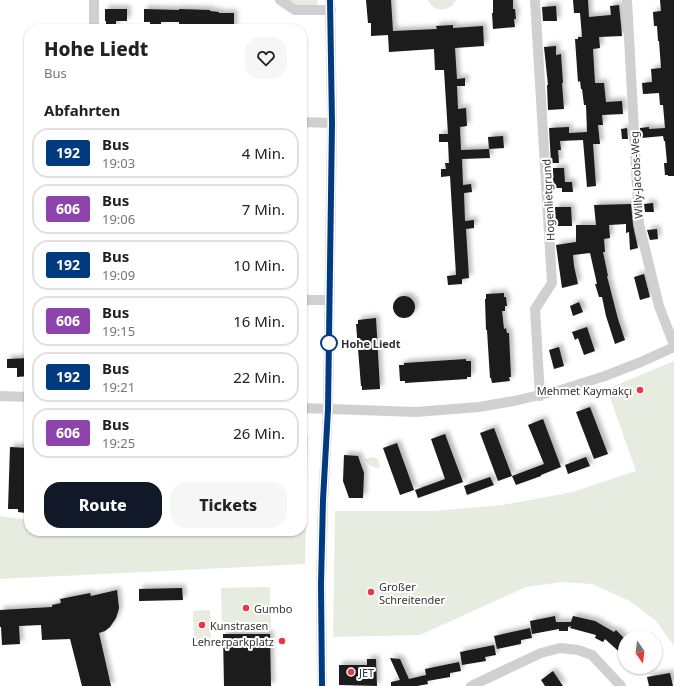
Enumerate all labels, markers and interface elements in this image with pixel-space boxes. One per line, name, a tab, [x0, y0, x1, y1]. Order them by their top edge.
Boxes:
text: Hohe Liedt	[44, 36, 148, 62]
button: heart	[245, 37, 287, 79]
text: Bus	[44, 64, 67, 82]
text: Abfahrten	[44, 100, 120, 120]
street label: Willy-Jacobs-Weg	[626, 131, 646, 219]
text: Bus	[102, 134, 129, 154]
text: 192	[56, 143, 80, 162]
text: 4 Min.	[242, 143, 285, 163]
text: 19:03	[102, 154, 135, 172]
street label: Hogenlietgrund	[538, 159, 558, 241]
text: Bus	[102, 190, 129, 210]
text: 606	[56, 199, 80, 218]
text: 7 Min.	[242, 199, 285, 219]
text: 19:06	[102, 210, 135, 228]
text: Bus	[102, 246, 129, 266]
text: 192	[56, 255, 80, 274]
text: 10 Min.	[233, 255, 285, 275]
text: 19:09	[102, 266, 135, 284]
text: Bus	[102, 302, 129, 322]
text: 606	[56, 311, 80, 330]
text: 16 Min.	[233, 311, 285, 331]
text: 19:15	[102, 322, 135, 340]
marker: Hohe Liedt	[320, 334, 338, 352]
place label: Hohe Liedt	[341, 336, 401, 351]
text: Bus	[102, 358, 129, 378]
text: 192	[56, 367, 80, 386]
text: 22 Min.	[233, 367, 285, 387]
text: 19:21	[102, 378, 135, 396]
place label: Mehmet Kaymakçı	[537, 383, 632, 398]
marker: Mehmet Kaymakçı	[635, 385, 645, 395]
text: Bus	[102, 414, 129, 434]
text: 606	[56, 423, 80, 442]
text: 26 Min.	[233, 423, 285, 443]
text: 19:25	[102, 434, 135, 452]
button: Route	[44, 482, 162, 528]
button: Tickets	[170, 482, 287, 528]
place label: Großer Schreitender	[379, 579, 445, 607]
marker: Großer Schreitender	[366, 587, 376, 597]
place label: Gumbo	[254, 601, 293, 616]
marker: Gumbo	[241, 603, 251, 613]
place label: Kunstrasen	[210, 618, 268, 633]
marker: Kunstrasen	[197, 620, 207, 630]
north arrow	[618, 630, 662, 674]
map controls	[618, 630, 662, 674]
place label: Lehrerparkplatz	[192, 634, 274, 649]
marker: Lehrerparkplatz	[277, 636, 287, 646]
place label: JET	[358, 665, 374, 680]
marker: JET	[346, 667, 356, 677]

